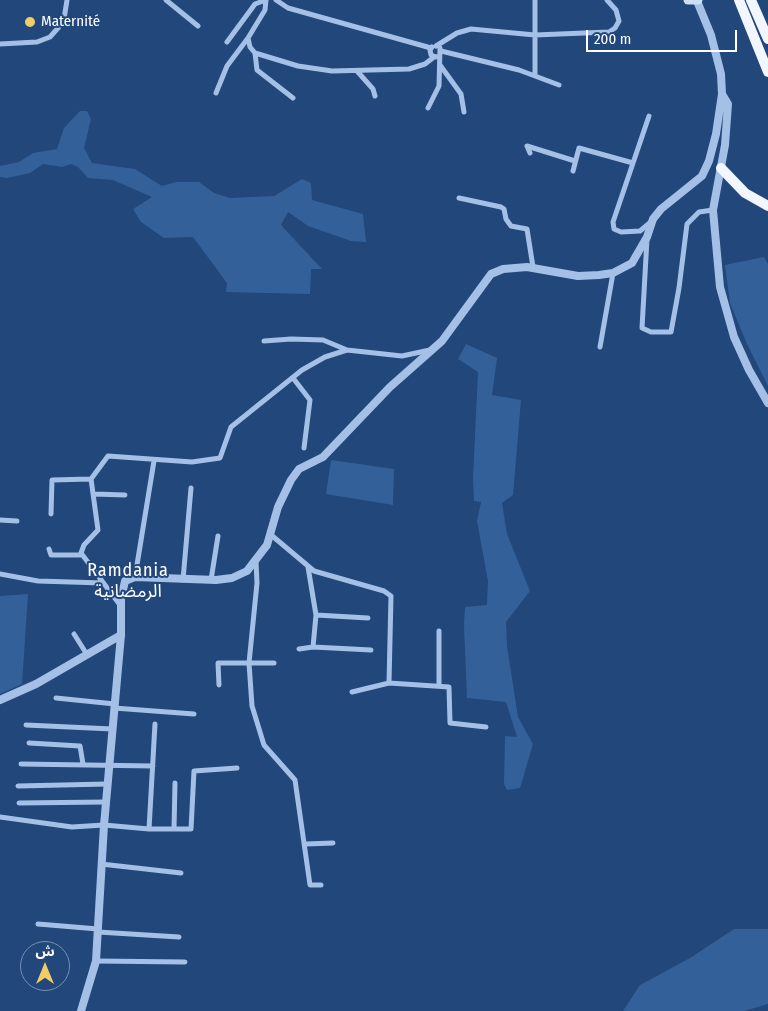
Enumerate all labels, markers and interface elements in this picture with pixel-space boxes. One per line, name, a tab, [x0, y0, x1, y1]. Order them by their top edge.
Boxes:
place label: Maternité	[41, 13, 100, 31]
marker: Maternité	[23, 15, 37, 29]
scale bar	[588, 20, 739, 52]
text: 200 m	[594, 30, 631, 48]
district label: Ramdania الرمضانية	[86, 560, 170, 602]
north arrow	[20, 941, 70, 991]
text: ش	[35, 943, 55, 960]

